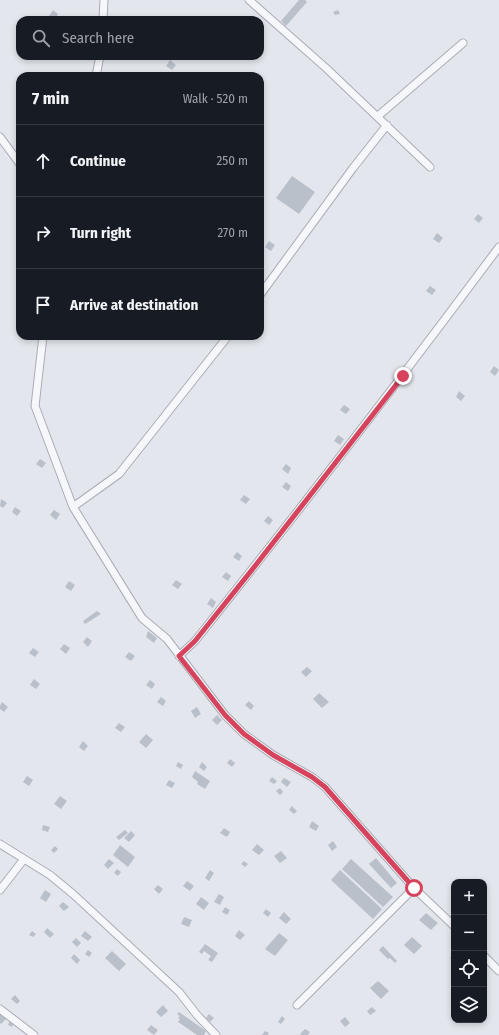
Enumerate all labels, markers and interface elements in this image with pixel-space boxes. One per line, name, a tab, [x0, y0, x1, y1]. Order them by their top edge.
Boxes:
search box	[16, 16, 264, 60]
icon: search	[30, 27, 52, 49]
text: Search here	[62, 29, 134, 47]
text: 7 min	[32, 88, 69, 109]
text: Walk · 520 m	[183, 91, 248, 106]
icon: ahead	[32, 150, 54, 172]
text: Continue	[70, 152, 126, 170]
text: 250 m	[216, 153, 248, 168]
icon: right	[32, 222, 54, 244]
text: Turn right	[70, 224, 131, 242]
text: 270 m	[217, 225, 248, 240]
icon: arrive	[32, 294, 54, 316]
text: Arrive at destination	[70, 296, 198, 314]
route end	[394, 367, 412, 385]
route start	[405, 879, 423, 897]
map controls	[451, 879, 487, 1023]
button: +	[451, 879, 487, 915]
button: −	[451, 915, 487, 951]
button: locate	[451, 951, 487, 987]
button: layers	[451, 987, 487, 1023]

